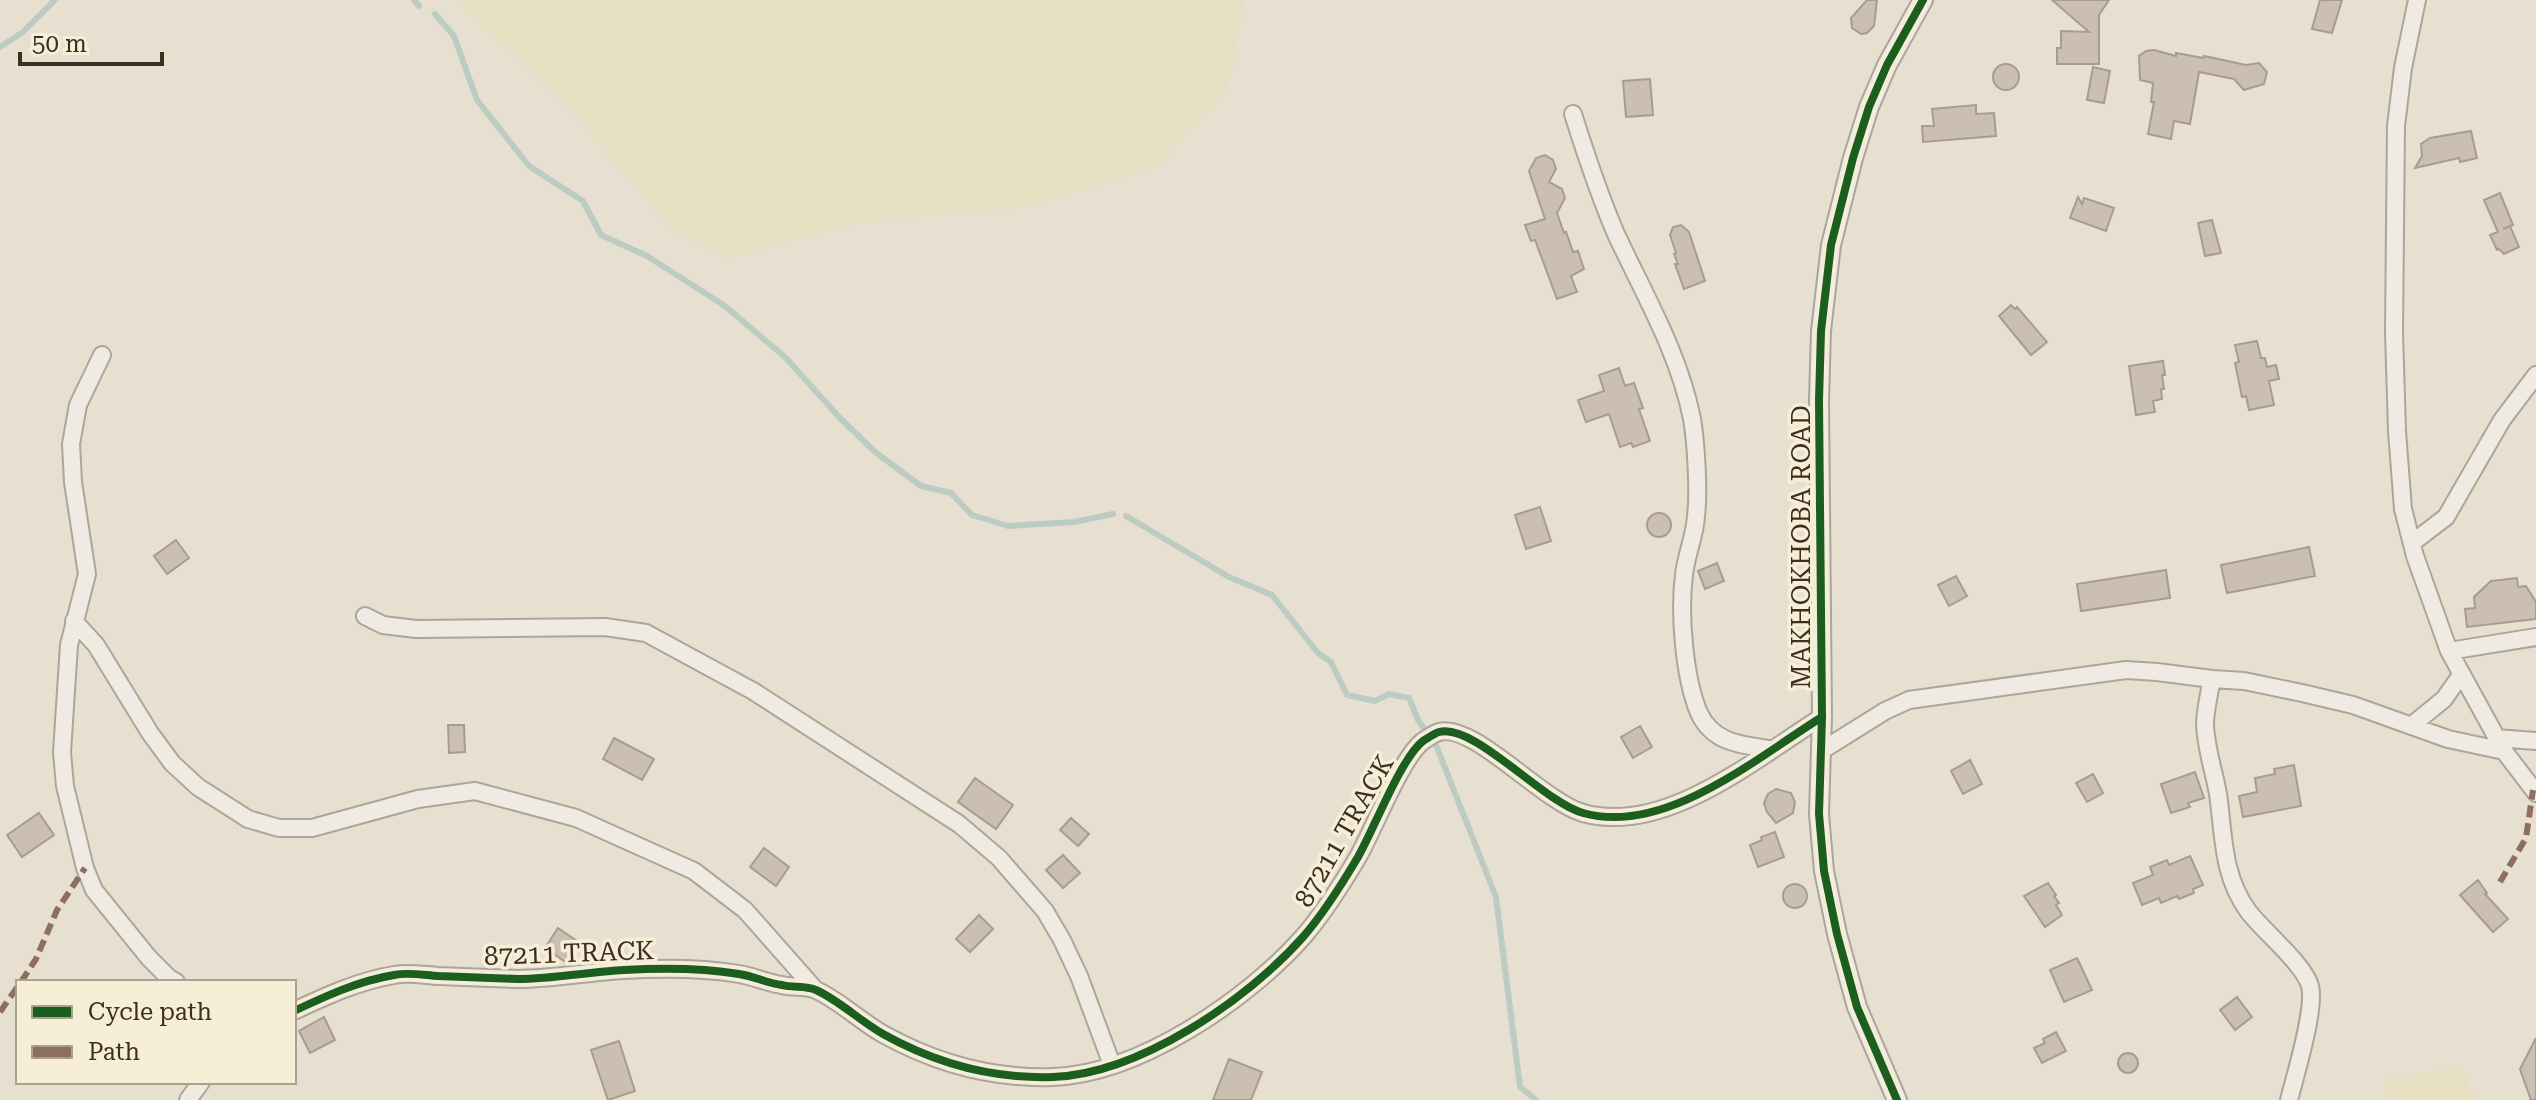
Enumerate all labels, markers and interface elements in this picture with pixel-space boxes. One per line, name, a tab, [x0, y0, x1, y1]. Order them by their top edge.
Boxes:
scale bar	[20, 16, 162, 66]
text: 50 m	[32, 30, 87, 58]
street label: MAKHOKHOBA ROAD	[1786, 405, 1816, 689]
street label: 87211 TRACK	[1288, 750, 1400, 912]
street label: 87211 TRACK	[483, 935, 655, 971]
legend	[16, 980, 296, 1084]
text: Cycle path	[88, 998, 212, 1026]
text: Path	[88, 1038, 140, 1066]

